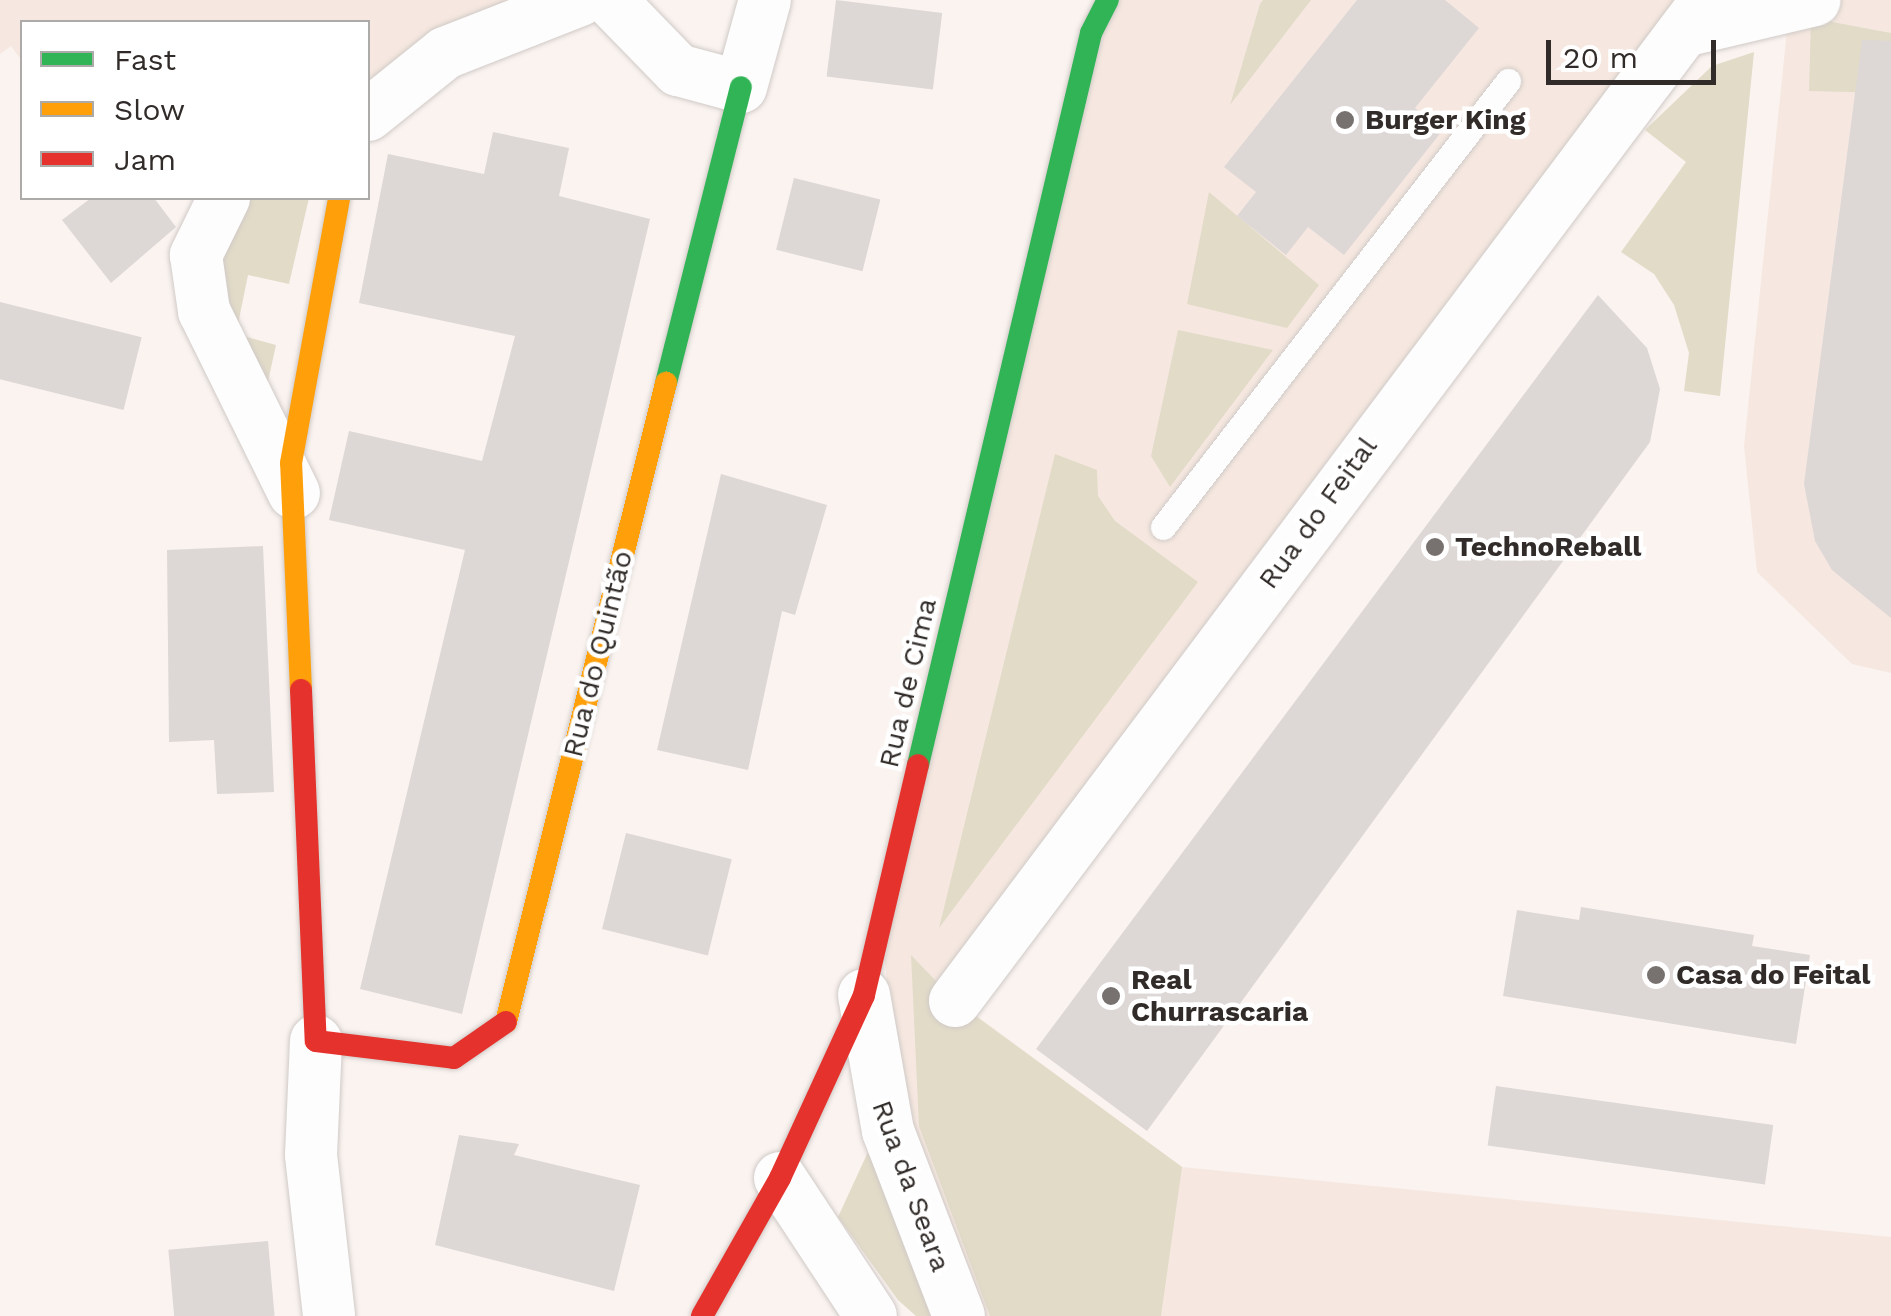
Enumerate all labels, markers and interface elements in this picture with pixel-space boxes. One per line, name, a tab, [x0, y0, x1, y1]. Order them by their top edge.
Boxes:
legend	[20, 20, 370, 200]
scale bar	[1551, 20, 1721, 82]
text: 20 m	[1563, 40, 1638, 75]
text: Fast	[114, 42, 176, 77]
text: Slow	[114, 92, 185, 127]
place label: Burger King	[1365, 103, 1526, 137]
marker: Burger King	[1334, 109, 1356, 131]
text: Jam	[114, 142, 176, 177]
street label: Rua do Feital	[1251, 430, 1385, 596]
place label: TechnoReball	[1455, 530, 1641, 564]
marker: TechnoReball	[1424, 536, 1446, 558]
street label: Rua do Quintão	[556, 547, 640, 761]
street label: Rua de Cima	[872, 595, 944, 771]
place label: Casa do Feital	[1676, 958, 1871, 992]
place label: Real Churrascaria	[1131, 963, 1308, 1029]
marker: Casa do Feital	[1645, 964, 1667, 986]
marker: Real Churrascaria	[1100, 985, 1122, 1007]
street label: Rua da Seara	[864, 1095, 958, 1277]

